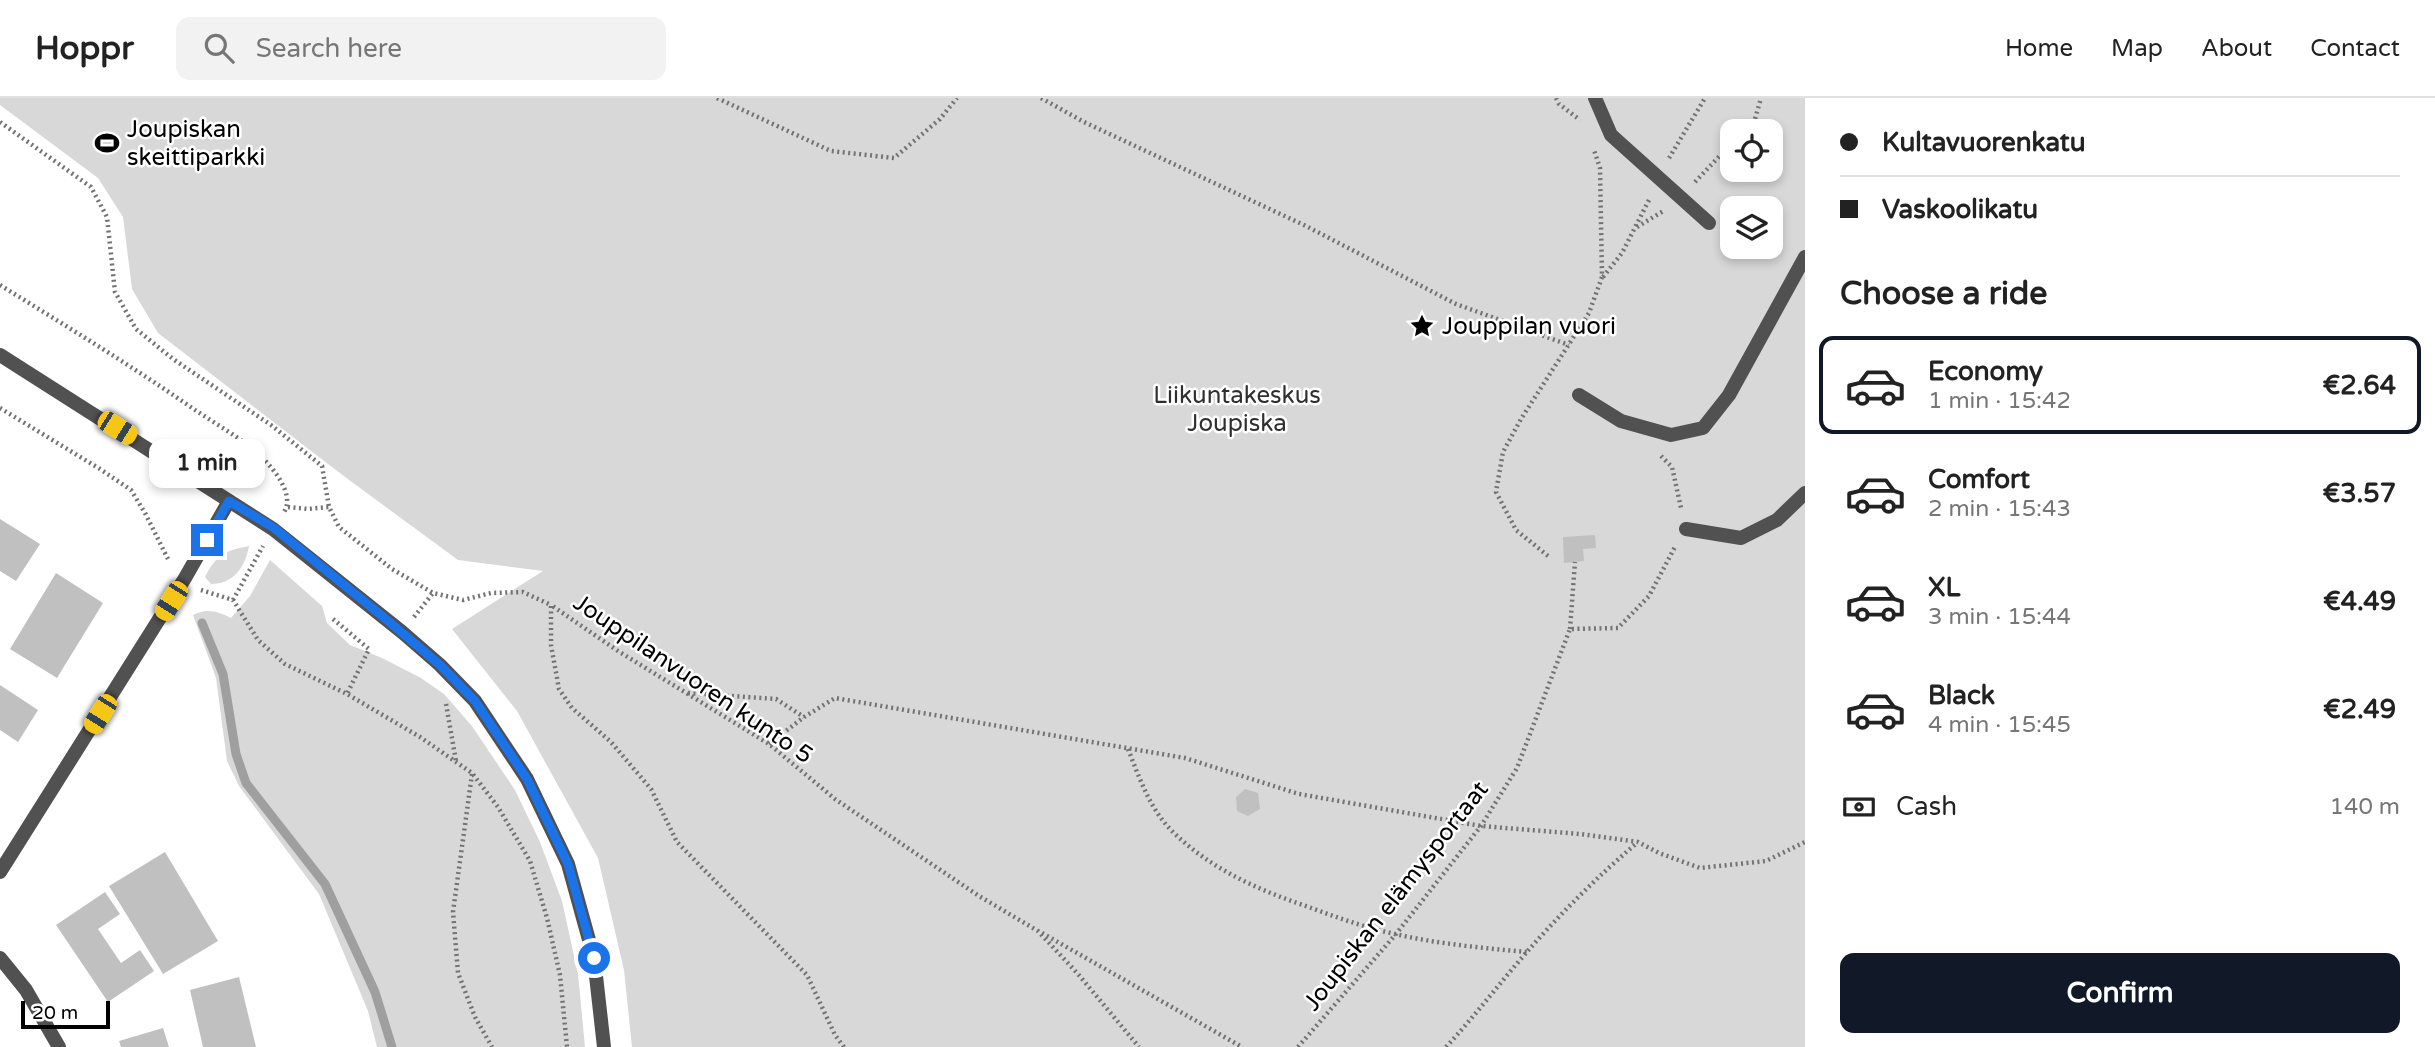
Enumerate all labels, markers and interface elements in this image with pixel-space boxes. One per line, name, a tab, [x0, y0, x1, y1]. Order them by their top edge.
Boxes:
search box	[176, 17, 666, 80]
text: Hoppr	[35, 29, 134, 68]
icon: search	[200, 29, 238, 67]
text: Search here	[256, 33, 402, 64]
text: Home	[2005, 34, 2073, 63]
text: Map	[2111, 34, 2163, 63]
text: About	[2201, 34, 2272, 63]
text: Contact	[2310, 34, 2400, 63]
place label: Joupiskan skeittiparkki	[127, 115, 265, 172]
map controls	[1720, 119, 1783, 259]
button: locate	[1720, 119, 1783, 182]
text: Kultavuorenkatu	[1882, 127, 2086, 158]
sports icon: Joupiskan skeittiparkki	[93, 129, 121, 157]
text: Vaskoolikatu	[1882, 194, 2038, 225]
button: layers	[1720, 196, 1783, 259]
text: Choose a ride	[1840, 275, 2047, 313]
place icon: Jouppilan vuori	[1408, 312, 1436, 340]
place label: Jouppilan vuori	[1442, 312, 1616, 341]
icon: car	[1844, 354, 1907, 417]
text: Economy	[1928, 356, 2043, 387]
text: €2.64	[2323, 370, 2396, 401]
park label: Liikuntakeskus Joupiska	[1153, 381, 1321, 438]
text: 1 min · 15:42	[1928, 387, 2071, 415]
car	[94, 408, 141, 448]
callout: 1 min	[149, 438, 265, 488]
text: 1 min	[176, 449, 238, 477]
icon: car	[1844, 462, 1907, 525]
text: Comfort	[1928, 464, 2030, 495]
text: €3.57	[2323, 478, 2396, 509]
text: 2 min · 15:43	[1928, 495, 2071, 523]
route end	[191, 524, 223, 556]
icon: car	[1844, 570, 1907, 633]
text: XL	[1928, 572, 1960, 603]
car	[151, 578, 192, 624]
text: €4.49	[2323, 586, 2396, 617]
street label: Jouppilanvuoren kunto 5	[568, 588, 818, 770]
text: 3 min · 15:44	[1928, 603, 2071, 631]
icon: car	[1844, 678, 1907, 741]
text: Black	[1928, 680, 1995, 711]
car	[80, 691, 121, 737]
text: €2.49	[2323, 694, 2396, 725]
text: 4 min · 15:45	[1928, 711, 2071, 739]
street label: Joupiskan elämysportaat	[1297, 775, 1495, 1017]
icon: cash	[1840, 788, 1878, 826]
text: Cash	[1896, 791, 1957, 822]
text: 140 m	[2330, 793, 2400, 821]
route start	[578, 942, 610, 974]
button: Confirm	[1840, 953, 2400, 1033]
scale bar	[21, 998, 110, 1030]
text: 20 m	[32, 1002, 78, 1024]

